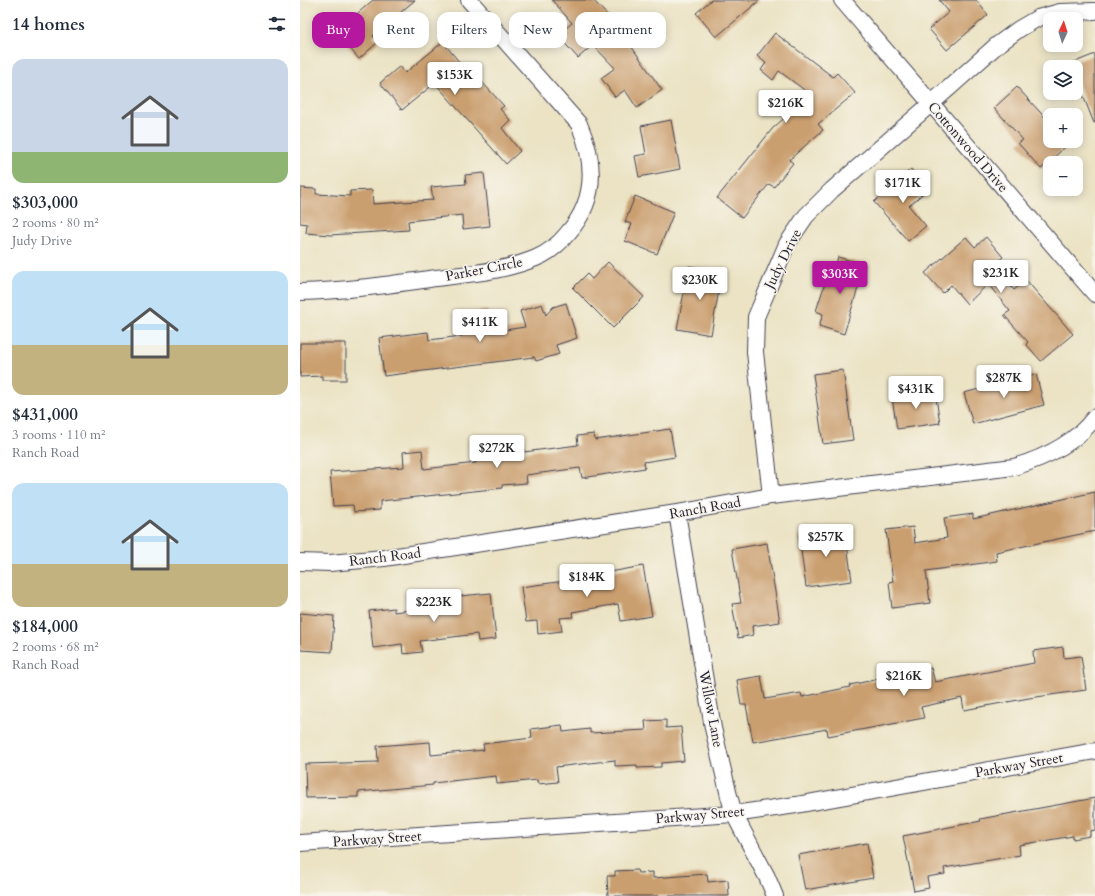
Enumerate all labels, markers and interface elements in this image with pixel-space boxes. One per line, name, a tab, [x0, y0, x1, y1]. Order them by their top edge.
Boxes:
chip: Buy	[312, 12, 365, 48]
chip: Rent	[373, 12, 429, 48]
chip: Filters	[437, 12, 501, 48]
chip: New	[509, 12, 567, 48]
chip: Apartment	[575, 12, 666, 48]
north arrow	[1043, 12, 1083, 52]
map controls	[1043, 12, 1083, 196]
text: 14 homes	[12, 13, 85, 36]
icon: filters	[266, 13, 288, 35]
button: layers	[1043, 60, 1083, 100]
pin: $153K	[427, 62, 483, 96]
text: $153K	[436, 66, 474, 84]
icon: home	[114, 85, 186, 157]
pin: $216K	[758, 90, 814, 124]
text: $216K	[767, 94, 805, 112]
street label: Cottonwood Drive	[923, 98, 1013, 196]
button: +	[1043, 108, 1083, 148]
button: −	[1043, 156, 1083, 196]
pin: $171K	[875, 170, 931, 204]
text: $171K	[884, 174, 922, 192]
text: $303,000	[12, 191, 78, 214]
text: 2 rooms · 80 m²	[12, 214, 99, 232]
street label: Judy Drive	[759, 226, 806, 294]
text: Judy Drive	[12, 232, 72, 250]
street label: Parker Circle	[444, 252, 524, 286]
pin: $231K	[973, 260, 1029, 294]
pin: $303K	[812, 261, 868, 295]
text: $231K	[982, 264, 1020, 282]
text: $303K	[821, 265, 859, 283]
pin: $230K	[672, 267, 728, 301]
text: $230K	[681, 271, 719, 289]
icon: home	[114, 297, 186, 369]
pin: $411K	[452, 309, 508, 343]
text: $411K	[461, 313, 499, 331]
pin: $287K	[976, 365, 1032, 399]
text: $287K	[985, 369, 1023, 387]
pin: $431K	[888, 376, 944, 410]
text: $431K	[897, 380, 935, 398]
text: $431,000	[12, 403, 78, 426]
text: 3 rooms · 110 m²	[12, 426, 105, 444]
pin: $272K	[469, 435, 525, 469]
text: $272K	[478, 439, 516, 457]
text: Ranch Road	[12, 444, 79, 462]
street label: Ranch Road	[668, 492, 743, 524]
icon: home	[114, 509, 186, 581]
pin: $257K	[798, 524, 854, 558]
text: $257K	[807, 528, 845, 546]
street label: Ranch Road	[348, 543, 423, 571]
pin: $184K	[559, 564, 615, 598]
text: $184K	[568, 568, 606, 586]
pin: $223K	[406, 589, 462, 623]
text: $223K	[415, 593, 453, 611]
text: $184,000	[12, 615, 78, 638]
text: 2 rooms · 68 m²	[12, 638, 99, 656]
text: Ranch Road	[12, 656, 79, 674]
pin: $216K	[876, 663, 932, 697]
text: $216K	[885, 667, 923, 685]
street label: Willow Lane	[694, 668, 728, 749]
street label: Parkway Street	[974, 748, 1065, 782]
street label: Parkway Street	[655, 802, 746, 828]
street label: Parkway Street	[332, 826, 423, 852]

